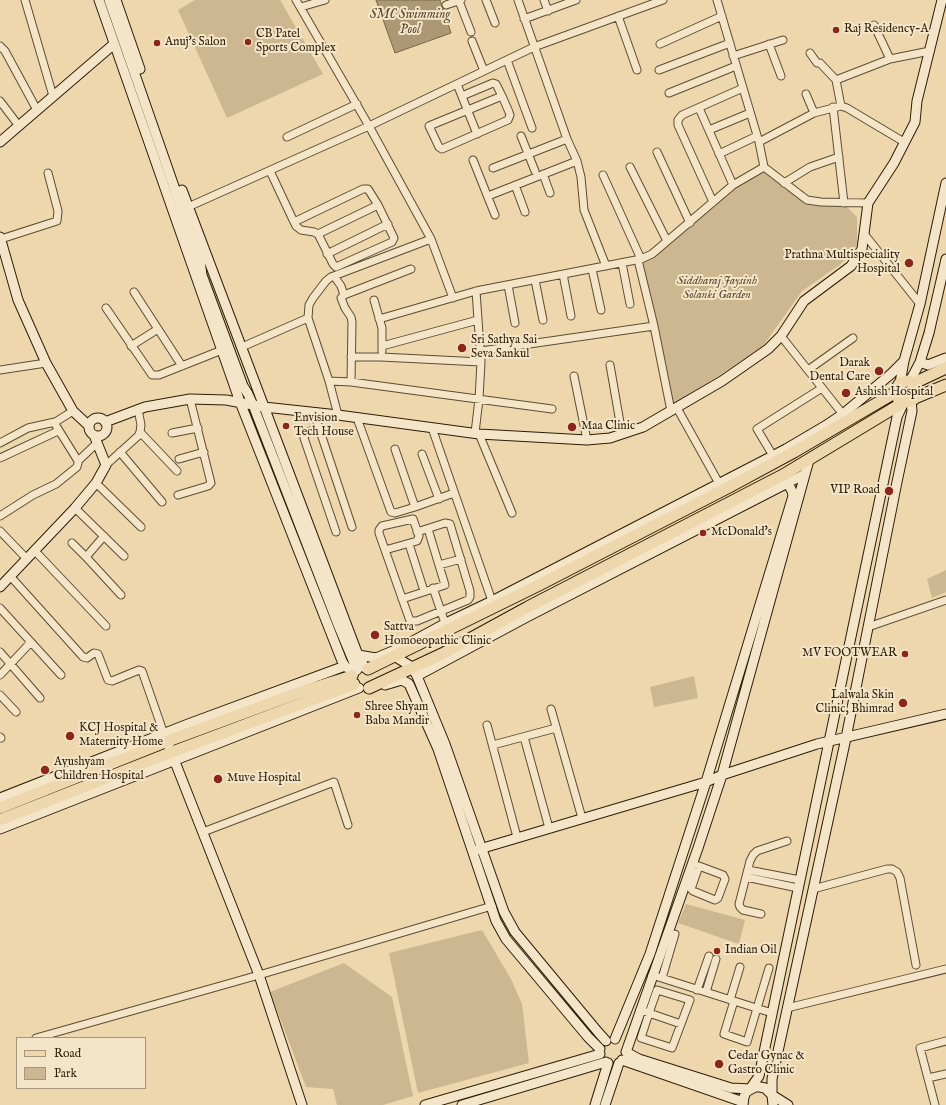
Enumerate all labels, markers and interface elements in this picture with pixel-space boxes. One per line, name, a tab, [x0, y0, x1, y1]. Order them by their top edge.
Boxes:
water label: SMC Swimming Pool	[370, 7, 450, 38]
place label: Raj Residency-A	[844, 23, 929, 37]
marker: Raj Residency-A	[831, 25, 841, 35]
place label: CB Patel Sports Complex	[256, 28, 336, 56]
place label: Anuj's Salon	[165, 36, 226, 50]
marker: CB Patel Sports Complex	[243, 37, 253, 47]
marker: Anuj's Salon	[152, 38, 162, 48]
place label: Prathna Multispeciality Hospital	[785, 249, 900, 277]
marker: Prathna Multispeciality Hospital	[903, 257, 915, 269]
park label: Siddharaj Jaysinh Solanki Garden	[677, 275, 757, 303]
place label: Sri Sathya Sai Seva Sankul	[471, 334, 537, 362]
marker: Sri Sathya Sai Seva Sankul	[456, 342, 468, 354]
place label: Darak Dental Care	[810, 357, 870, 385]
marker: Darak Dental Care	[873, 365, 885, 377]
place label: Ashish Hospital	[855, 386, 933, 400]
marker: Ashish Hospital	[840, 387, 852, 399]
place label: Envision Tech House	[294, 412, 354, 440]
place label: Maa Clinic	[581, 420, 635, 434]
marker: Envision Tech House	[281, 421, 291, 431]
marker: Maa Clinic	[566, 421, 578, 433]
place label: VIP Road	[830, 484, 880, 498]
marker: VIP Road	[883, 485, 895, 497]
place label: McDonald's	[711, 526, 772, 540]
marker: McDonald's	[698, 528, 708, 538]
place label: Sattva Homoeopathic Clinic	[384, 621, 491, 649]
marker: Sattva Homoeopathic Clinic	[369, 629, 381, 641]
place label: MV FOOTWEAR	[802, 647, 897, 661]
marker: MV FOOTWEAR	[900, 649, 910, 659]
place label: Lalwala Skin Clinic, Bhimrad	[816, 689, 894, 717]
marker: Lalwala Skin Clinic, Bhimrad	[897, 697, 909, 709]
place label: Shree Shyam Baba Mandir	[365, 701, 429, 729]
marker: Shree Shyam Baba Mandir	[352, 710, 362, 720]
place label: KCJ Hospital & Maternity Home	[79, 722, 163, 750]
marker: KCJ Hospital & Maternity Home	[64, 730, 76, 742]
place label: Ayushyam Children Hospital	[54, 756, 144, 784]
marker: Ayushyam Children Hospital	[39, 764, 51, 776]
place label: Muve Hospital	[227, 772, 301, 786]
marker: Muve Hospital	[212, 773, 224, 785]
place label: Indian Oil	[725, 944, 777, 958]
marker: Indian Oil	[712, 946, 722, 956]
legend	[16, 1037, 146, 1089]
text: Road	[54, 1046, 81, 1061]
place label: Cedar Gynac & Gastro Clinic	[728, 1050, 805, 1078]
marker: Cedar Gynac & Gastro Clinic	[713, 1058, 725, 1070]
text: Park	[54, 1066, 77, 1081]

